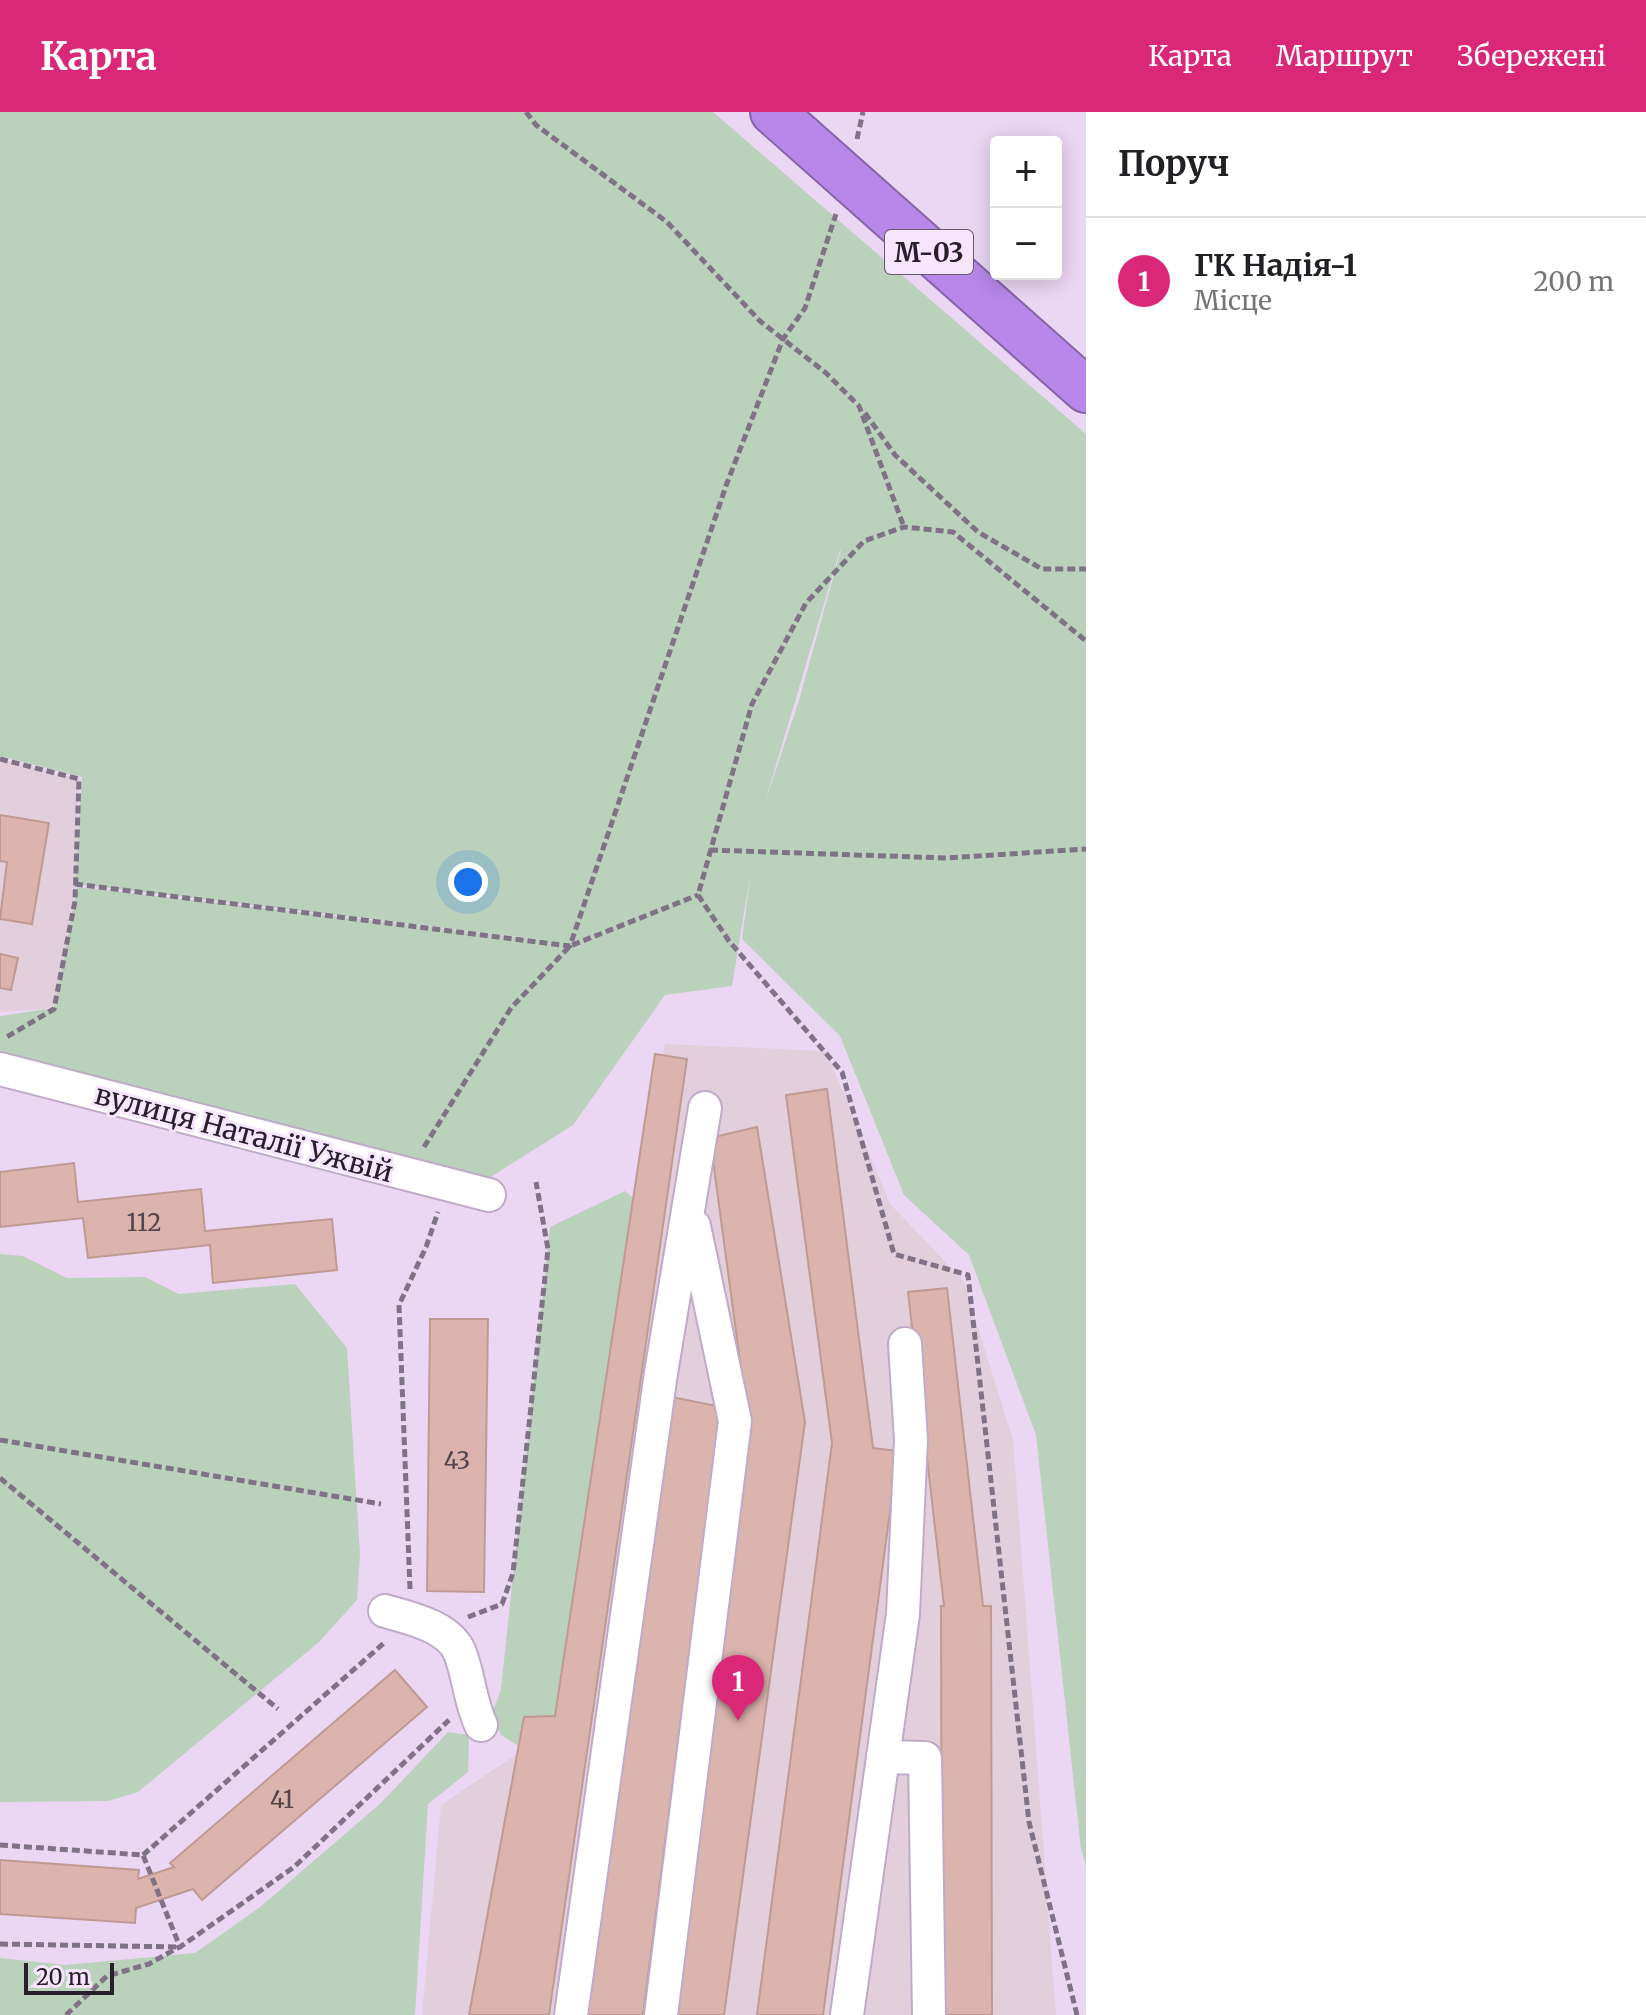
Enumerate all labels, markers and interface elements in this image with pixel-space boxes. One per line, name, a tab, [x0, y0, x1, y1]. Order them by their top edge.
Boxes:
text: Карта	[40, 33, 157, 80]
text: Карта	[1148, 38, 1232, 74]
text: Маршрут	[1276, 38, 1413, 74]
text: Збережені	[1457, 38, 1606, 74]
map controls	[990, 136, 1062, 280]
button: +	[990, 136, 1062, 208]
text: Поруч	[1118, 143, 1229, 185]
button: −	[990, 208, 1062, 280]
road number: М-03	[885, 230, 973, 274]
text: ГК Надія-1	[1194, 246, 1357, 284]
text: 1	[1138, 265, 1150, 298]
text: 200 m	[1533, 265, 1614, 298]
text: Місце	[1194, 284, 1272, 317]
your location	[448, 862, 488, 902]
street label: вулиця Наталії Ужвій	[91, 1076, 397, 1190]
house number: 112	[127, 1207, 161, 1238]
house number: 43	[444, 1445, 470, 1476]
pin: 1	[712, 1655, 764, 1721]
house number: 41	[270, 1784, 294, 1815]
scale bar	[24, 1959, 114, 1995]
text: 20 m	[36, 1963, 90, 1991]

